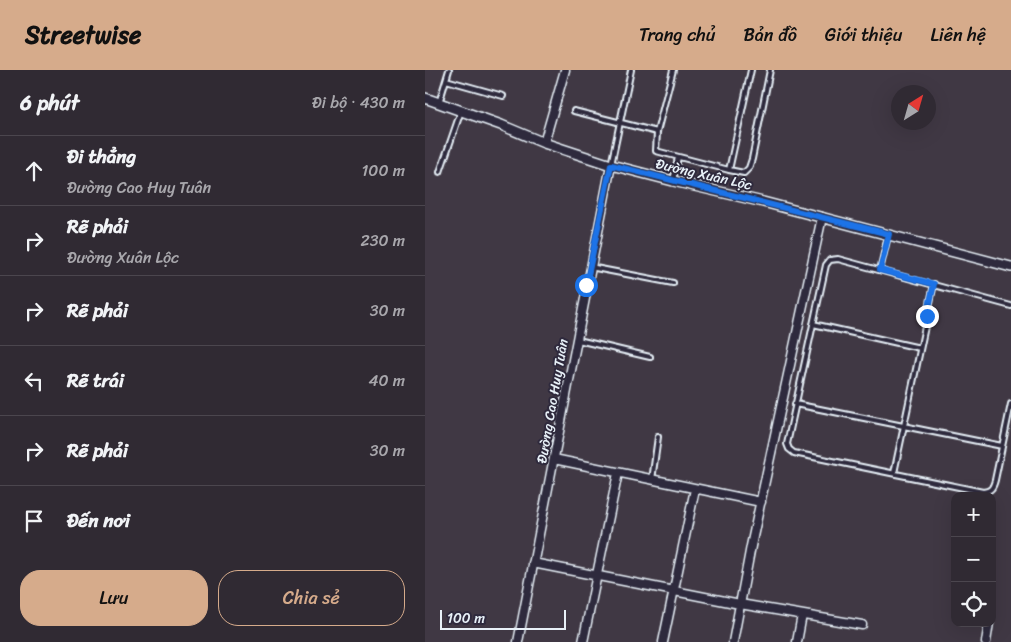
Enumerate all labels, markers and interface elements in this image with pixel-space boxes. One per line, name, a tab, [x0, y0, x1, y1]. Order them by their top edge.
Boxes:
text: Streetwise	[25, 14, 141, 56]
text: Trang chủ	[639, 19, 715, 51]
text: Bản đồ	[743, 19, 797, 51]
text: Giới thiệu	[825, 19, 902, 51]
text: Liên hệ	[930, 19, 986, 51]
text: 6 phút	[20, 84, 79, 122]
north arrow	[891, 85, 936, 130]
text: Đi bộ · 430 m	[312, 88, 405, 117]
text: Đi thẳng	[67, 140, 136, 173]
street label: Đường Xuân Lộc	[653, 151, 754, 198]
text: 100 m	[361, 156, 405, 185]
icon: ahead	[20, 157, 48, 185]
text: Đường Cao Huy Tuân	[67, 173, 211, 202]
text: Rẽ phải	[67, 210, 128, 243]
text: 230 m	[360, 226, 405, 255]
icon: right	[20, 227, 48, 255]
text: Đường Xuân Lộc	[67, 243, 179, 272]
route start	[575, 274, 598, 297]
text: Rẽ phải	[67, 294, 128, 327]
text: 30 m	[370, 296, 405, 325]
icon: right	[20, 297, 48, 325]
route end	[916, 305, 939, 328]
street label: Đường Cao Huy Tuân	[529, 336, 576, 465]
text: Rẽ trái	[67, 364, 124, 397]
text: 40 m	[368, 366, 405, 395]
icon: left	[20, 367, 48, 395]
text: Rẽ phải	[67, 434, 128, 467]
text: 30 m	[370, 436, 405, 465]
icon: right	[20, 437, 48, 465]
map controls	[951, 492, 996, 627]
button: +	[951, 492, 996, 537]
text: Đến nơi	[67, 504, 130, 537]
icon: arrive	[20, 507, 48, 535]
button: −	[951, 537, 996, 582]
button: Lưu	[20, 570, 208, 626]
button: Chia sẻ	[218, 570, 405, 626]
button: locate	[951, 582, 996, 627]
text: 100 m	[447, 606, 485, 631]
scale bar	[440, 607, 566, 630]

